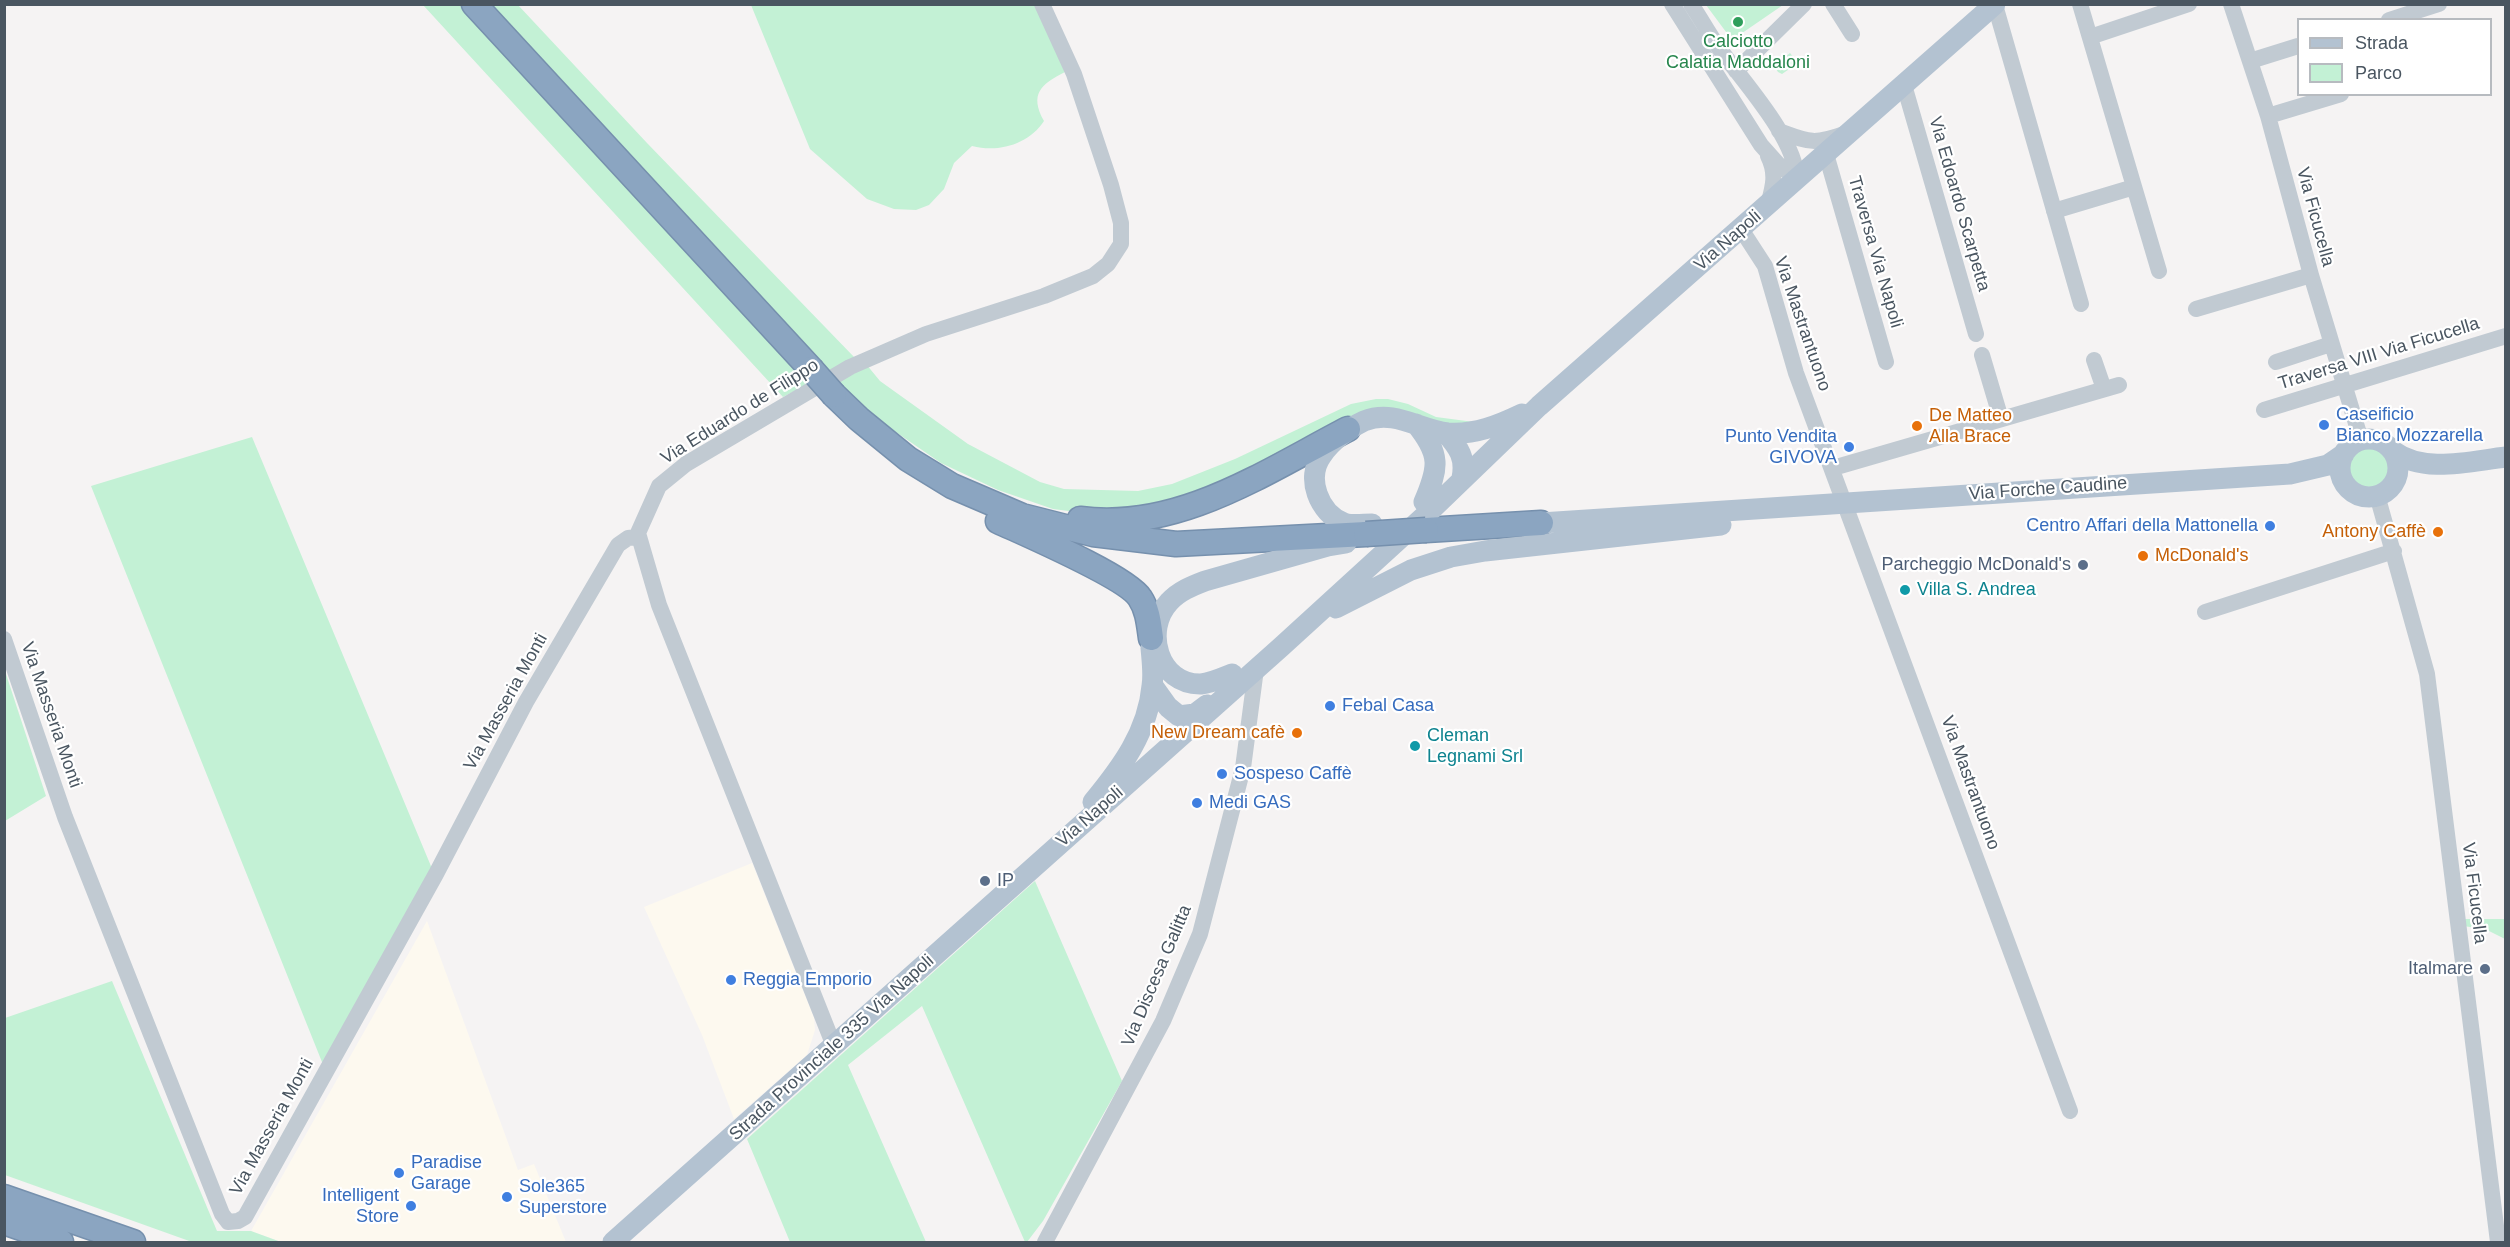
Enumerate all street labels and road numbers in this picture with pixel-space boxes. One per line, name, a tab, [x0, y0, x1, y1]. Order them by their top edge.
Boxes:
street label: Via Edoardo Scarpetta	[1924, 114, 1994, 294]
street label: Via Ficucella	[2291, 165, 2339, 269]
street label: Traversa Via Napoli	[1843, 174, 1907, 330]
street label: Via Napoli	[1690, 206, 1766, 276]
street label: Via Mastrantuono	[1769, 254, 1835, 394]
street label: Traversa VIII Via Ficucella	[2276, 313, 2482, 395]
street label: Via Eduardo de Filippo	[657, 355, 823, 469]
street label: Via Forche Caudine	[1968, 473, 2128, 505]
street label: Via Masseria Monti	[460, 630, 552, 774]
street label: Via Masseria Monti	[16, 639, 86, 791]
street label: Via Mastrantuono	[1936, 713, 2004, 853]
street label: Via Napoli	[1052, 782, 1128, 852]
street label: Via Ficucella	[2457, 841, 2491, 945]
street label: Via Discesa Galitta	[1117, 902, 1197, 1050]
street label: Strada Provinciale 335 Via Napoli	[725, 950, 939, 1146]
street label: Via Masseria Monti	[226, 1055, 318, 1199]

